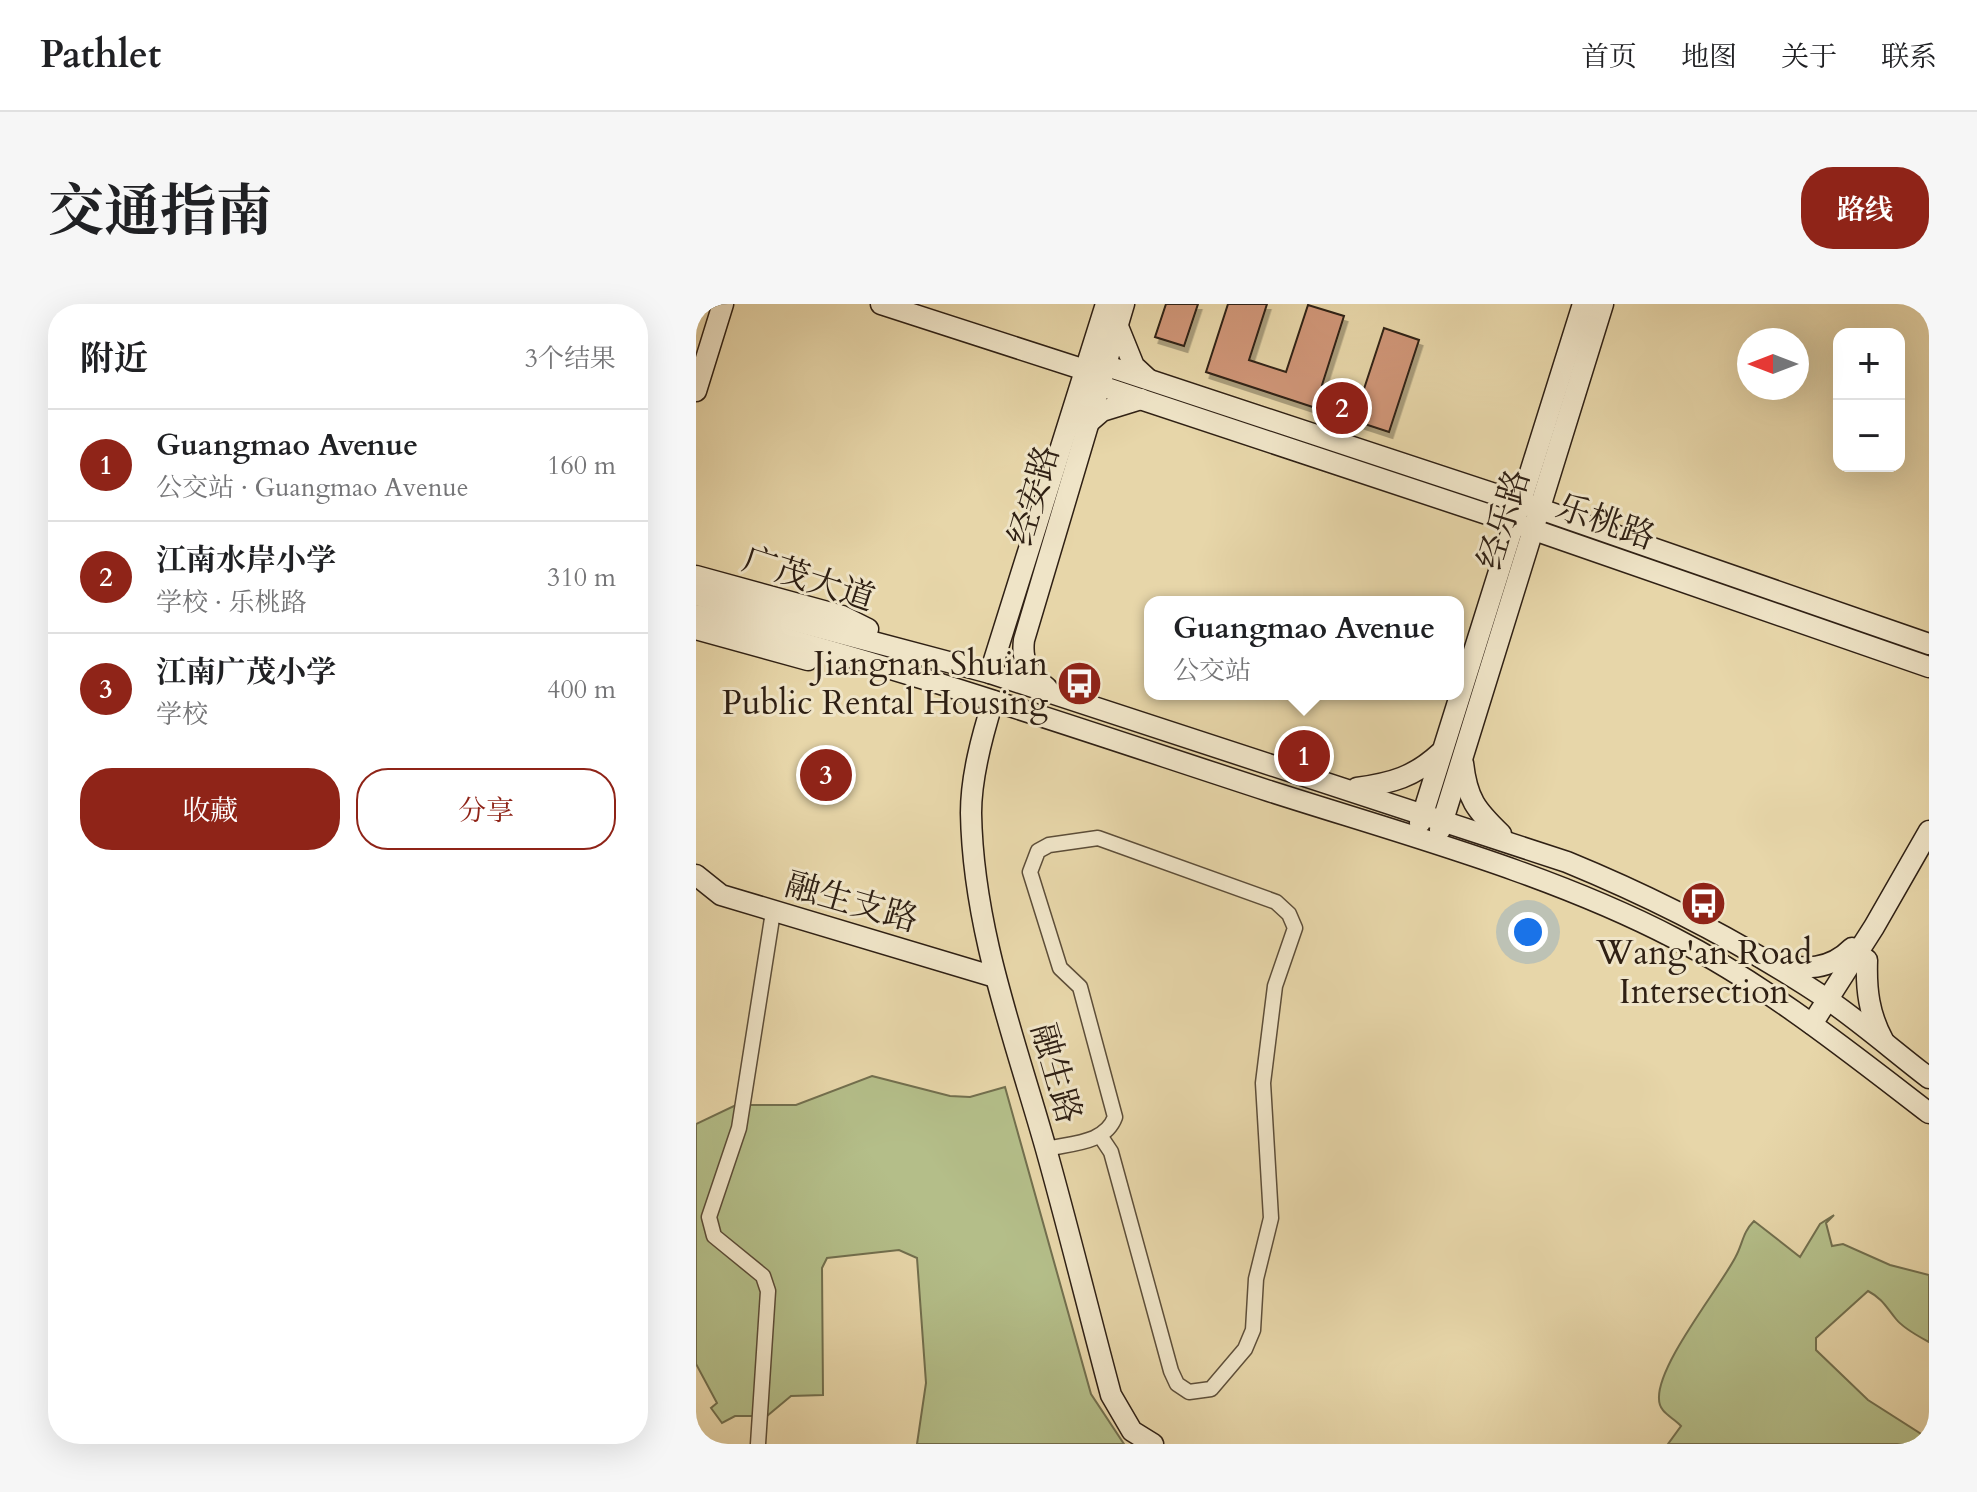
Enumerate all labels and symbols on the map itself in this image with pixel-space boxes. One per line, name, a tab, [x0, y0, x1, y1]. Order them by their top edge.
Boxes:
north arrow	[1737, 328, 1809, 400]
pin: 2	[1316, 378, 1368, 438]
street label: 经安路	[998, 440, 1070, 551]
street label: 经乐路	[1467, 464, 1541, 575]
street label: 乐桃路	[1550, 484, 1661, 560]
street label: 广茂大道	[737, 536, 880, 622]
place label: Jiangnan Shuian Public Rental Housing	[722, 641, 1048, 726]
bus stop icon: Jiangnan Shuian Public Rental Housing	[1055, 659, 1103, 707]
pin: 1	[1278, 726, 1330, 786]
pin: 3	[800, 745, 852, 805]
street label: 融生支路	[780, 861, 923, 943]
bus stop icon: Wang'an Road Intersection	[1680, 880, 1728, 928]
your location	[1508, 912, 1548, 952]
place label: Wang'an Road Intersection	[1595, 930, 1812, 1015]
street label: 融生路	[1020, 1018, 1092, 1129]

